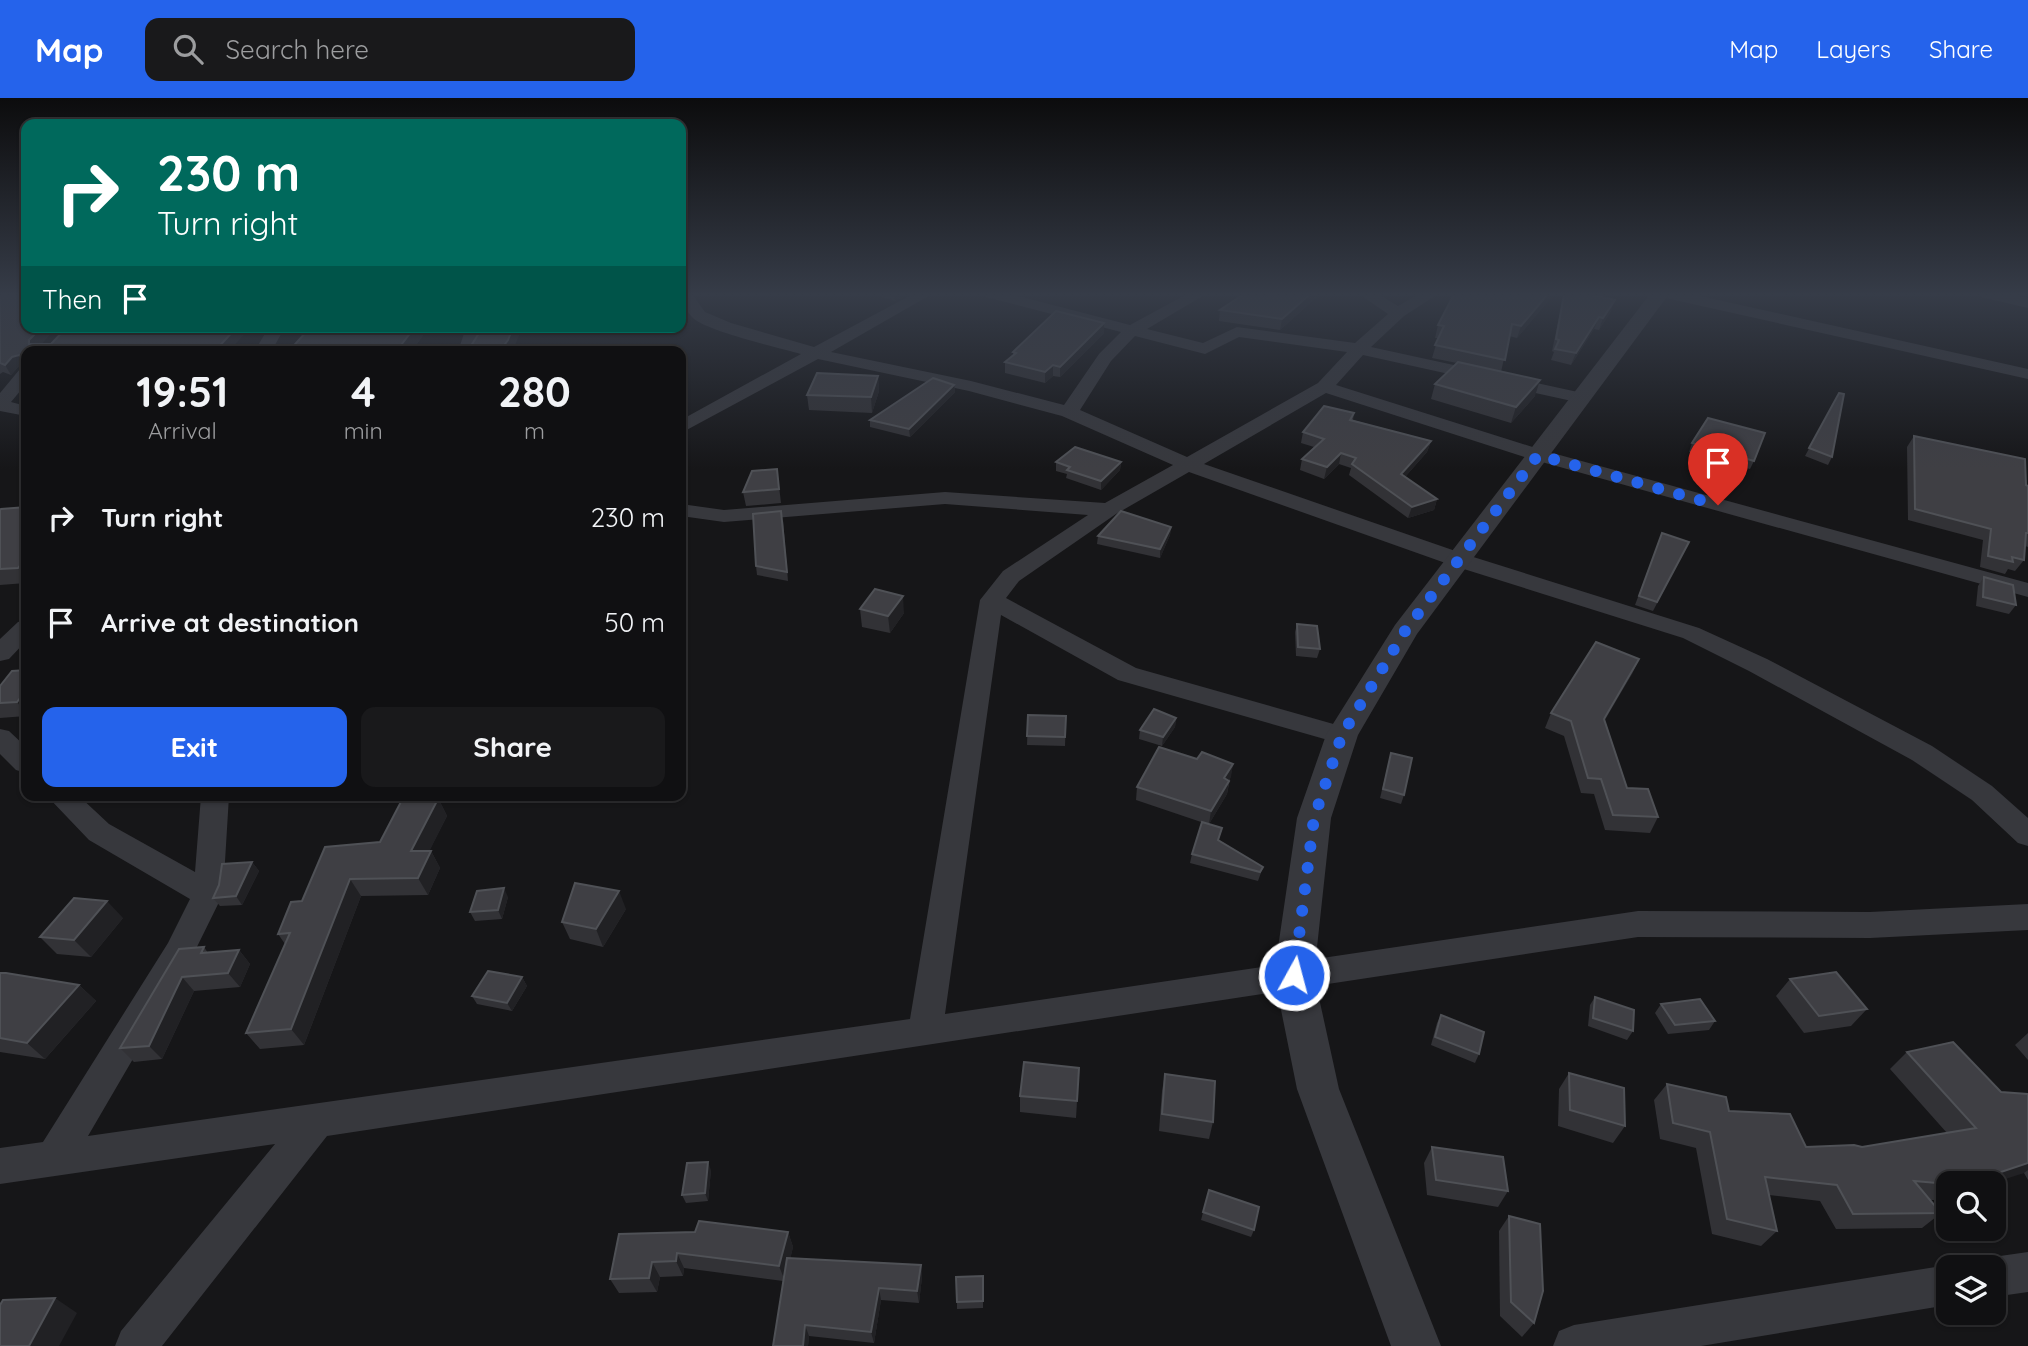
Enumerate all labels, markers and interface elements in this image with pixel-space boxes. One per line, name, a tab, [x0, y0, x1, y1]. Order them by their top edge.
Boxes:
search box	[145, 18, 635, 81]
text: Map	[35, 29, 103, 70]
icon: search	[169, 30, 207, 68]
text: Search here	[225, 33, 369, 66]
text: Map	[1729, 34, 1778, 64]
text: Layers	[1816, 34, 1891, 64]
text: Share	[1929, 34, 1993, 64]
text: 230 m	[157, 142, 300, 203]
icon: right	[42, 147, 133, 238]
text: Turn right	[157, 203, 298, 243]
icon: arrive	[116, 280, 154, 318]
text: Then	[42, 283, 102, 316]
text: 19:51	[136, 365, 228, 418]
text: 4	[351, 365, 376, 418]
text: 280	[498, 365, 571, 418]
text: Arrival	[148, 416, 217, 445]
text: min	[344, 416, 383, 445]
text: m	[524, 416, 545, 445]
pin	[1688, 433, 1748, 505]
icon: arrive	[1699, 444, 1737, 482]
icon: right	[42, 499, 80, 537]
text: Turn right	[101, 501, 223, 534]
text: 230 m	[591, 501, 665, 534]
icon: arrive	[42, 604, 80, 642]
text: Arrive at destination	[101, 606, 359, 639]
text: 50 m	[605, 606, 665, 639]
button: Exit	[42, 707, 347, 787]
button: Share	[361, 707, 665, 787]
position arrow	[1257, 938, 1331, 1012]
map controls	[1936, 1171, 2006, 1325]
button: search	[1936, 1171, 2006, 1241]
button: layers	[1936, 1255, 2006, 1325]

